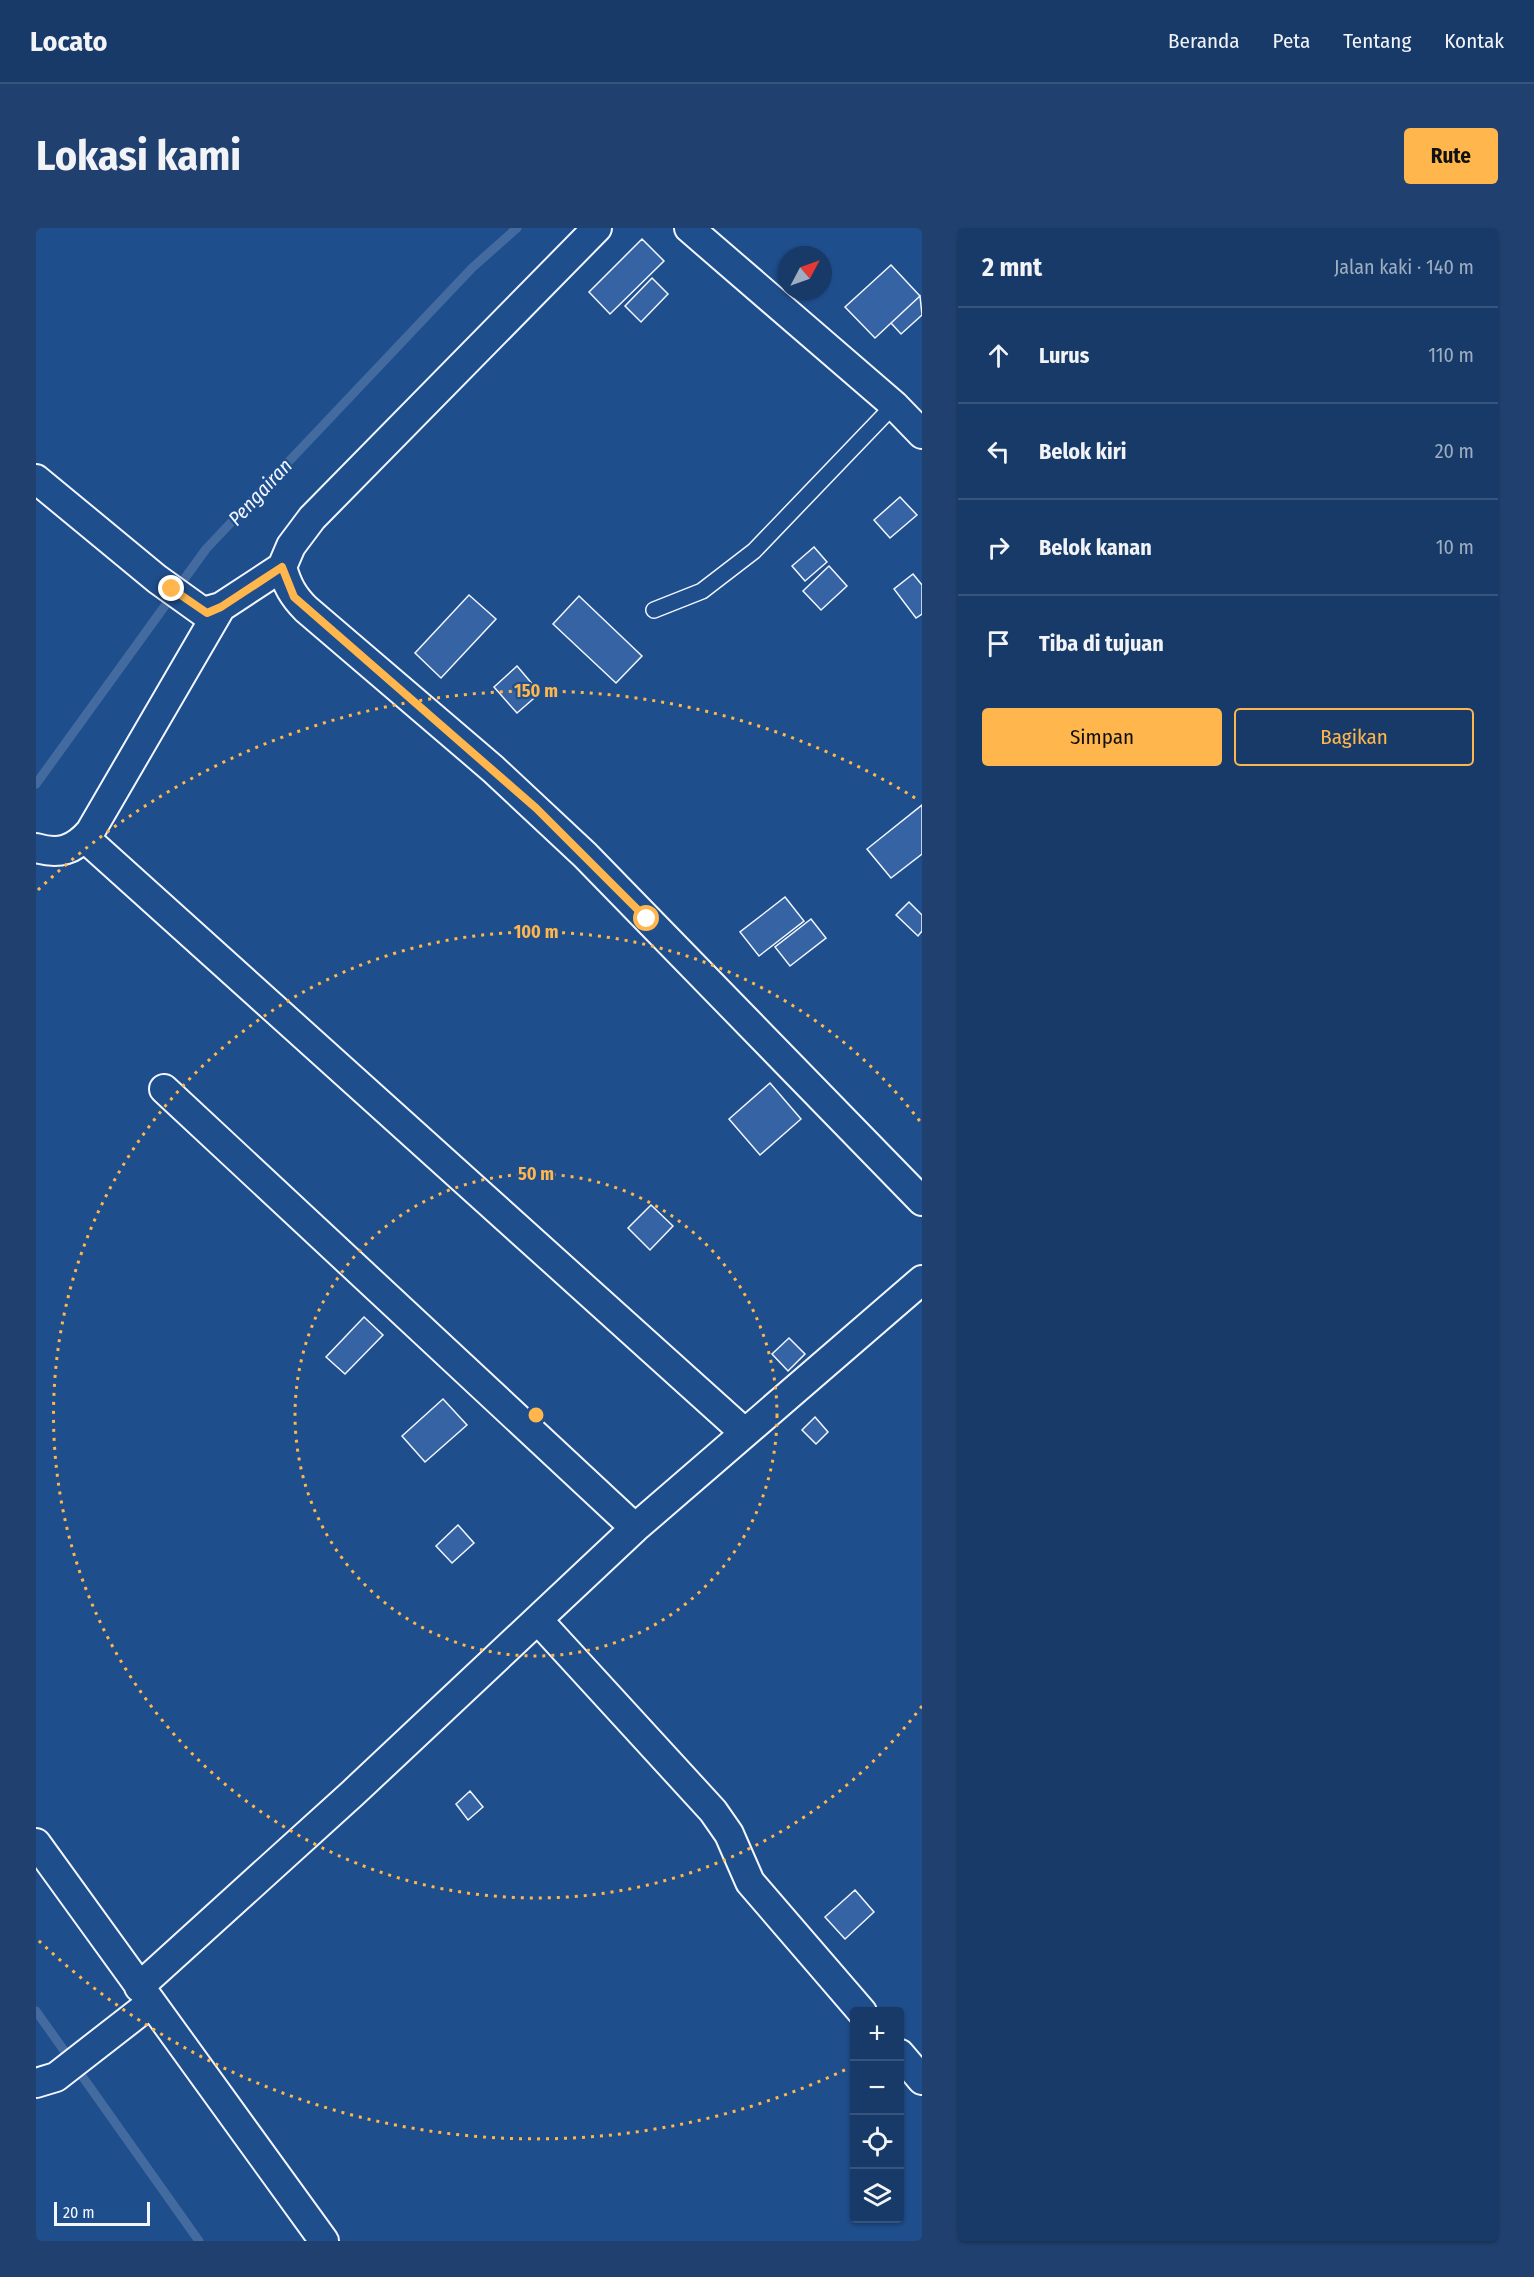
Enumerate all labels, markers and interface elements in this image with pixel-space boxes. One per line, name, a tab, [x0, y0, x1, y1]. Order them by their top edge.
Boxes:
text: Locato	[30, 25, 108, 58]
text: Beranda	[1168, 28, 1240, 54]
text: Peta	[1273, 28, 1310, 54]
text: Tentang	[1343, 28, 1411, 54]
text: Kontak	[1444, 28, 1504, 54]
button: Rute	[1404, 128, 1498, 184]
text: Lokasi kami	[36, 131, 241, 181]
north arrow	[778, 246, 832, 300]
text: 2 mnt	[982, 252, 1042, 283]
text: Jalan kaki · 140 m	[1334, 255, 1474, 279]
icon: ahead	[982, 339, 1015, 372]
text: Lurus	[1039, 342, 1089, 369]
text: 110 m	[1428, 343, 1474, 367]
icon: left	[982, 435, 1015, 468]
text: Belok kiri	[1039, 438, 1127, 465]
text: 20 m	[1435, 439, 1474, 463]
water label: Pengairan	[223, 454, 297, 530]
icon: right	[982, 531, 1015, 564]
text: Belok kanan	[1039, 534, 1152, 561]
text: 10 m	[1436, 535, 1474, 559]
route end	[158, 575, 184, 601]
icon: arrive	[982, 627, 1015, 660]
text: Tiba di tujuan	[1039, 630, 1164, 657]
text: 150 m	[514, 680, 558, 702]
button: Simpan	[982, 708, 1222, 766]
button: Bagikan	[1234, 708, 1474, 766]
route start	[633, 905, 659, 931]
text: 100 m	[514, 921, 558, 943]
text: 50 m	[518, 1163, 554, 1185]
centre of rings	[526, 1405, 546, 1425]
map controls	[850, 2007, 904, 2223]
button: +	[850, 2007, 904, 2061]
button: −	[850, 2061, 904, 2115]
button: locate	[850, 2115, 904, 2169]
button: layers	[850, 2169, 904, 2223]
scale bar	[54, 2199, 150, 2226]
text: 20 m	[63, 2203, 94, 2222]

